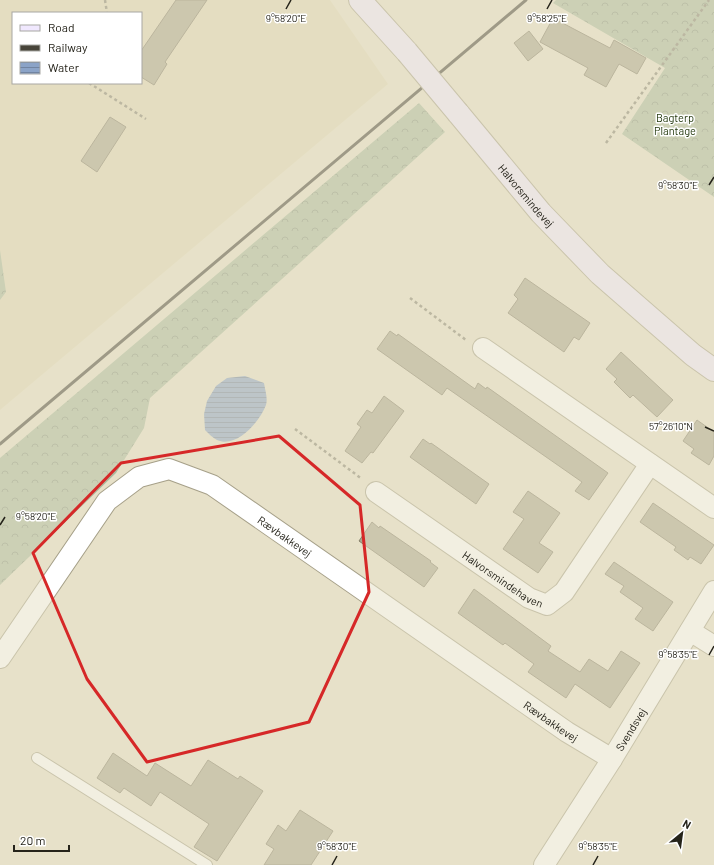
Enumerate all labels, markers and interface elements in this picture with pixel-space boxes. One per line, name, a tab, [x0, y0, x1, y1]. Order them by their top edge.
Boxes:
legend	[12, 12, 142, 84]
text: 9°58'20"E	[266, 12, 306, 24]
text: 9°58'25"E	[527, 12, 567, 24]
text: Road	[48, 20, 75, 34]
text: Railway	[48, 40, 88, 54]
text: Water	[48, 60, 80, 74]
park label: Bagterp Plantage	[654, 111, 696, 137]
street label: Halvorsmindevej	[496, 161, 557, 229]
text: 9°58'30"E	[658, 179, 698, 191]
text: 57°26'10"N	[649, 420, 693, 432]
text: 9°58'20"E	[16, 510, 56, 522]
street label: Rævbakkevej	[256, 513, 315, 559]
street label: Halvorsmindehaven	[460, 548, 545, 609]
text: 9°58'35"E	[658, 648, 698, 660]
street label: Rævbakkevej	[522, 698, 581, 744]
street label: Svendsvej	[612, 705, 648, 753]
north arrow	[662, 813, 702, 853]
text: N	[681, 816, 693, 831]
scale bar	[14, 827, 69, 853]
text: 20 m	[20, 833, 46, 847]
text: 9°58'30"E	[317, 840, 357, 852]
text: 9°58'35"E	[578, 840, 618, 852]

